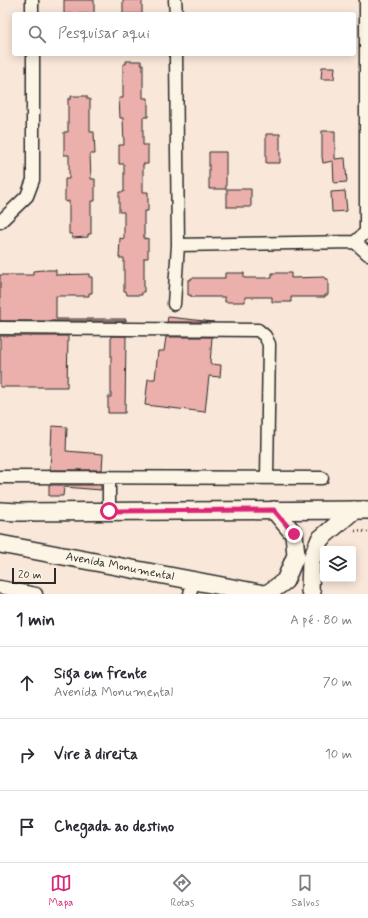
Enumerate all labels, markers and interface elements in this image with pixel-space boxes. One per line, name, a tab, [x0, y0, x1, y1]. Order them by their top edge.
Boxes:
search box	[12, 12, 356, 56]
icon: search	[26, 23, 48, 45]
text: Pesquisar aqui	[58, 24, 150, 44]
route start	[100, 502, 118, 520]
route end	[285, 525, 303, 543]
map controls	[320, 546, 356, 582]
button: layers	[320, 546, 356, 582]
street label: Avenida Monumental	[64, 549, 175, 585]
scale bar	[12, 566, 56, 585]
text: 20 m	[18, 568, 41, 582]
text: 1 min	[16, 609, 55, 631]
text: A pé · 80 m	[290, 612, 352, 629]
text: Siga em frente	[54, 664, 147, 684]
icon: ahead	[16, 672, 38, 694]
text: 70 m	[323, 674, 352, 691]
text: Avenida Monumental	[54, 684, 173, 701]
icon: right	[16, 744, 38, 766]
text: Vire à direita	[54, 745, 138, 765]
text: 10 m	[325, 746, 352, 763]
icon: arrive	[16, 816, 38, 838]
text: Chegada ao destino	[54, 817, 174, 837]
tab: Mapa	[48, 872, 74, 910]
tab: Rotas	[170, 872, 194, 910]
tab: Salvos	[291, 872, 320, 910]

